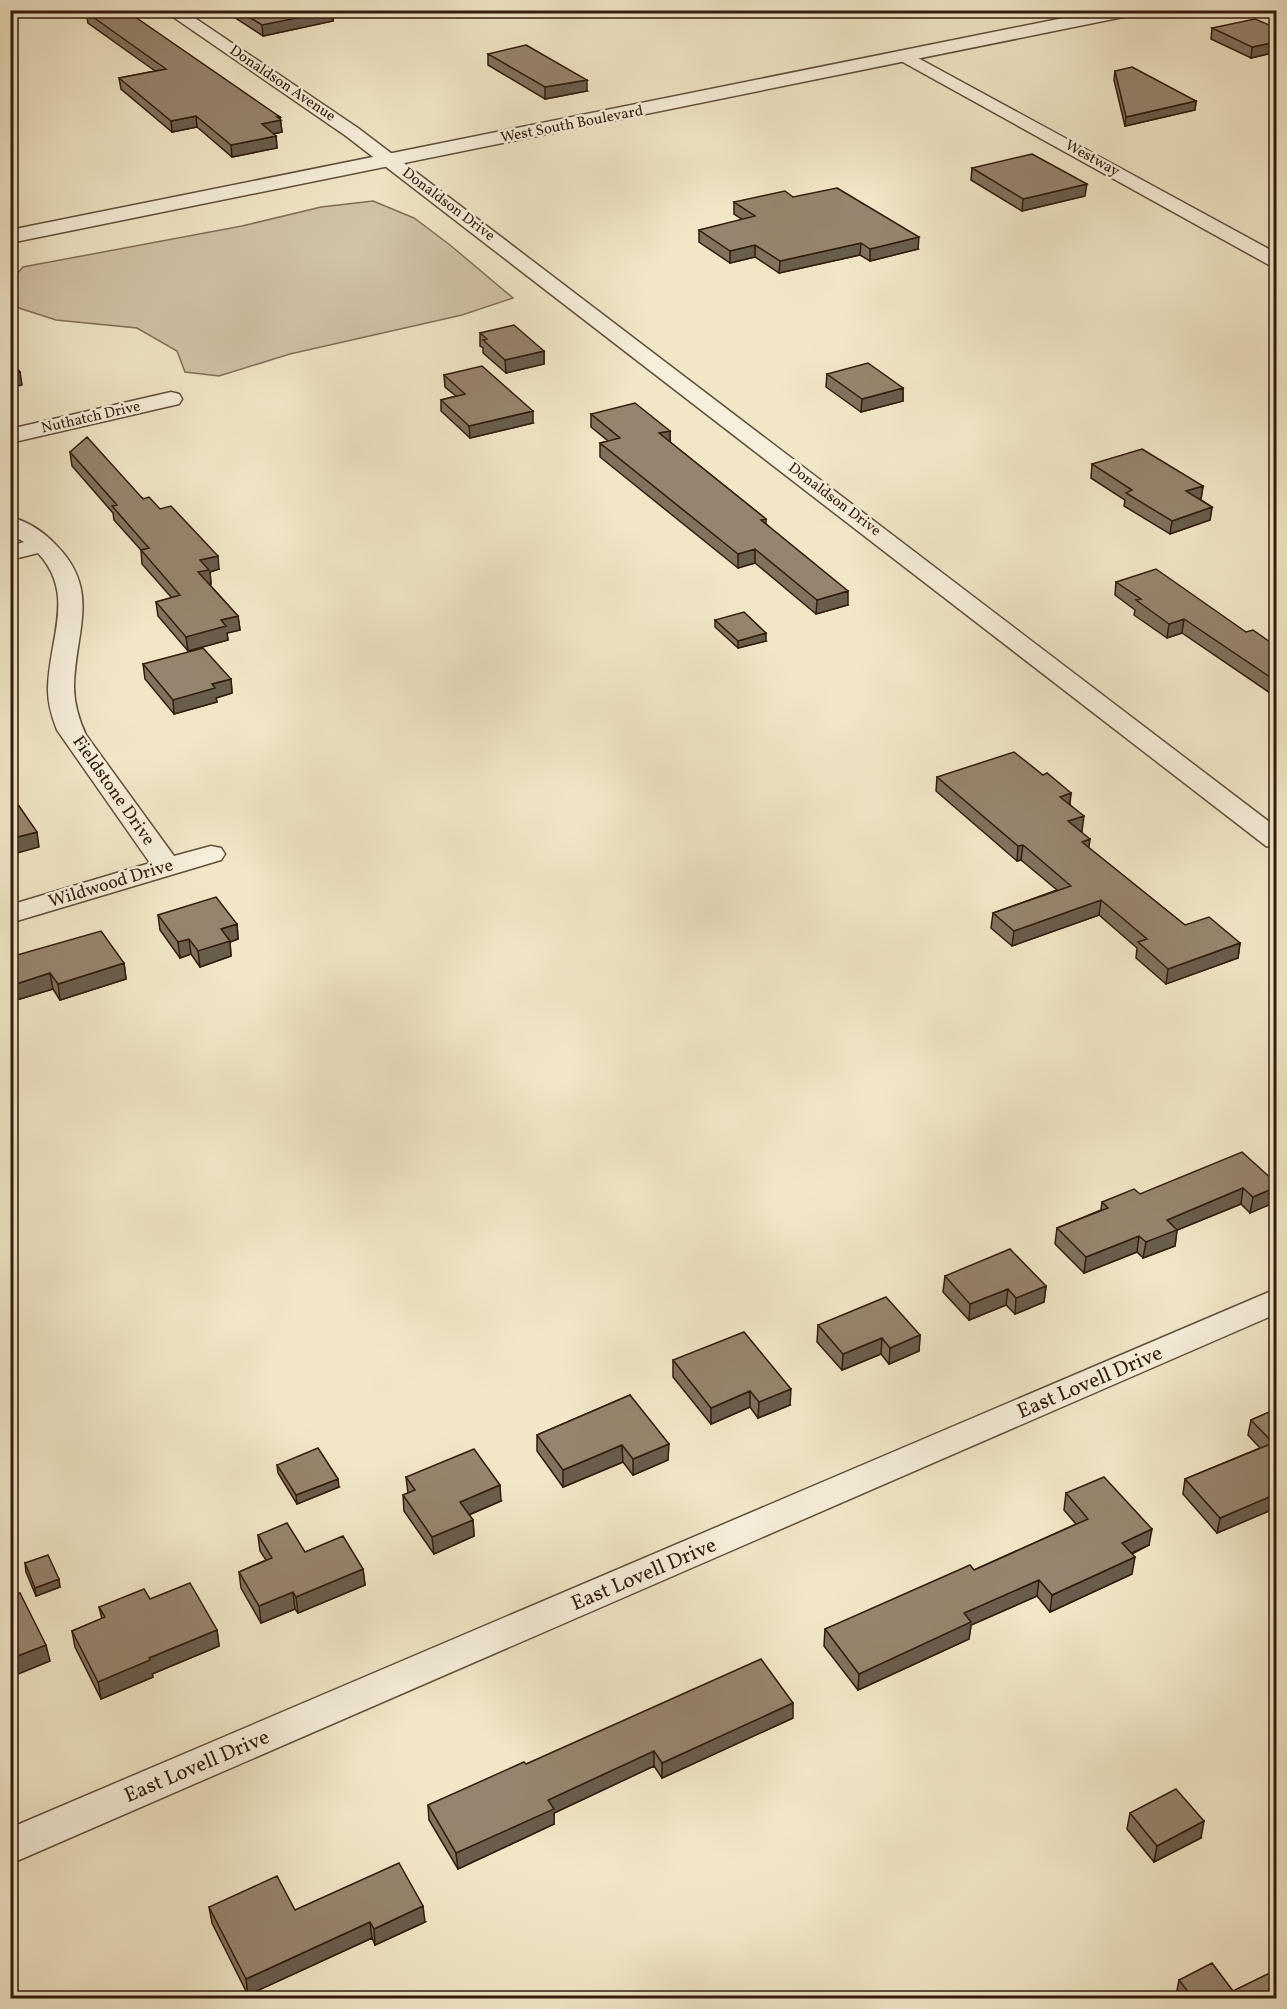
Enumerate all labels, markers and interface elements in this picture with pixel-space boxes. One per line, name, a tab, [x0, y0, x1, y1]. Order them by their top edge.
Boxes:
street label: Donaldson Avenue	[225, 41, 339, 127]
street label: West South Boulevard	[499, 101, 645, 149]
street label: Westway	[1061, 135, 1123, 183]
street label: Donaldson Drive	[397, 163, 499, 247]
street label: Nuthatch Drive	[39, 396, 143, 440]
street label: Donaldson Drive	[783, 458, 885, 542]
street label: Fieldstone Drive	[66, 731, 160, 851]
street label: Wildwood Drive	[46, 853, 176, 915]
street label: East Lovell Drive	[1013, 1339, 1167, 1427]
street label: East Lovell Drive	[567, 1531, 721, 1619]
street label: East Lovell Drive	[120, 1723, 274, 1811]

